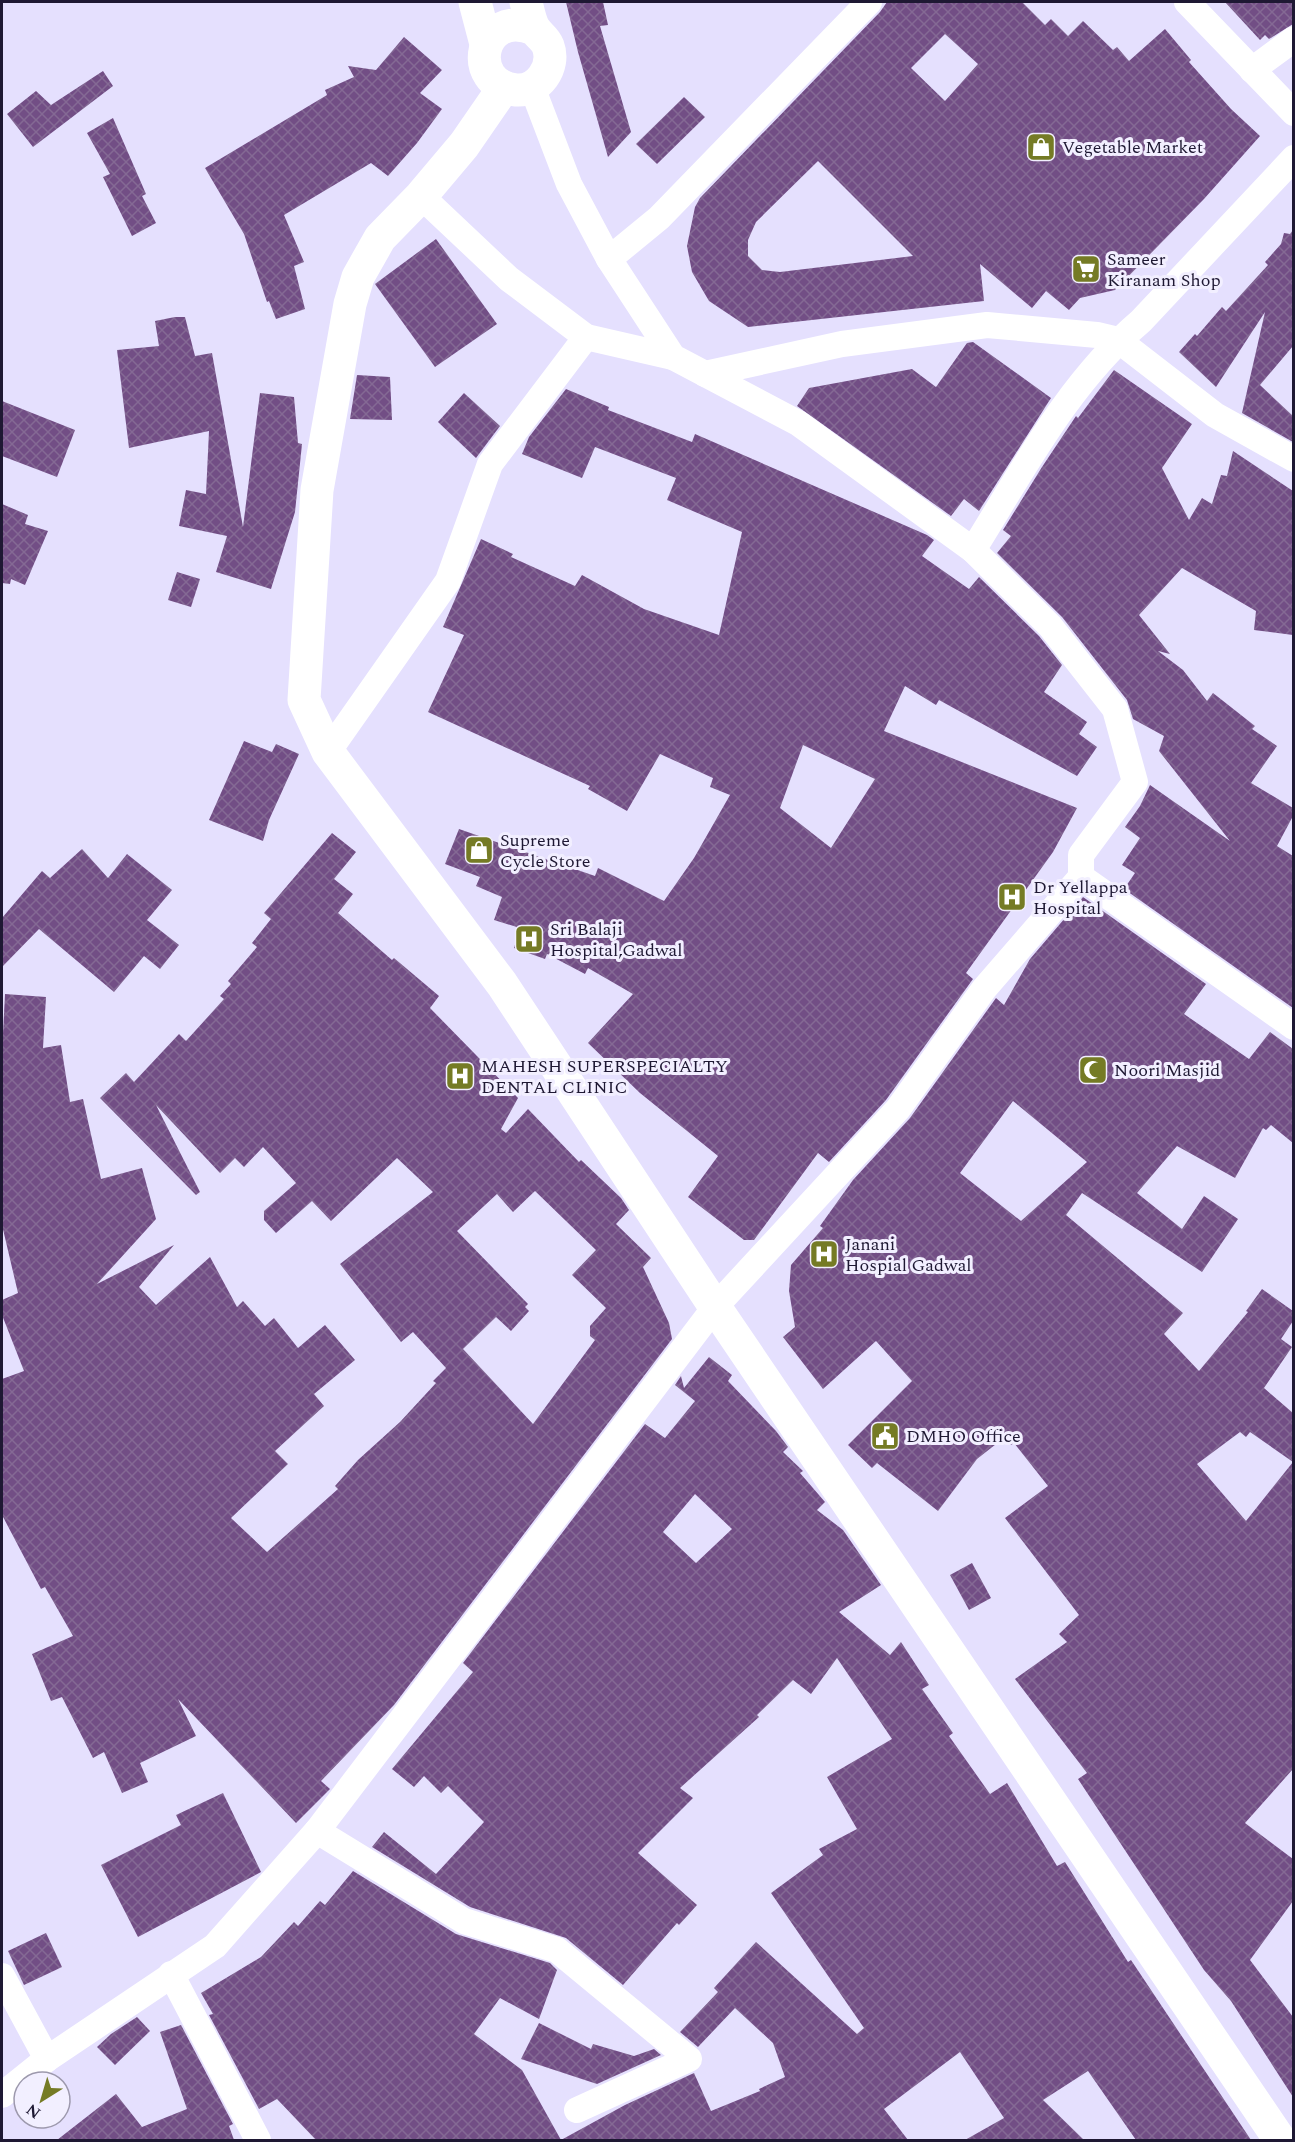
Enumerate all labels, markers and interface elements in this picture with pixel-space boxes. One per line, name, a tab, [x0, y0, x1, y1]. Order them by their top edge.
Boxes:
shop icon: Vegetable Market	[1025, 131, 1057, 163]
place label: Vegetable Market	[1062, 134, 1203, 161]
place label: Sameer Kiranam Shop	[1107, 246, 1221, 294]
supermarket icon: Sameer Kiranam Shop	[1070, 253, 1102, 285]
place label: Supreme Cycle Store	[500, 827, 591, 875]
shop icon: Supreme Cycle Store	[463, 834, 495, 866]
place label: Dr Yellappa Hospital	[1033, 874, 1128, 922]
hospital icon: Dr Yellappa Hospital	[996, 881, 1028, 913]
place label: Sri Balaji Hospital,Gadwal	[550, 916, 683, 964]
hospital icon: Sri Balaji Hospital,Gadwal	[513, 923, 545, 955]
place label: MAHESH SUPERSPECIALTY DENTAL CLINIC	[481, 1053, 728, 1101]
mosque icon: Noori Masjid	[1077, 1054, 1109, 1086]
place label: Noori Masjid	[1114, 1057, 1220, 1084]
hospital icon: MAHESH SUPERSPECIALTY DENTAL CLINIC	[444, 1060, 476, 1092]
place label: Janani Hospial Gadwal	[845, 1231, 972, 1279]
hospital icon: Janani Hospial Gadwal	[808, 1238, 840, 1270]
public building icon: DMHO Office	[869, 1420, 901, 1452]
place label: DMHO Office	[906, 1423, 1021, 1450]
north arrow	[12, 2070, 72, 2130]
text: N	[21, 2098, 46, 2125]

